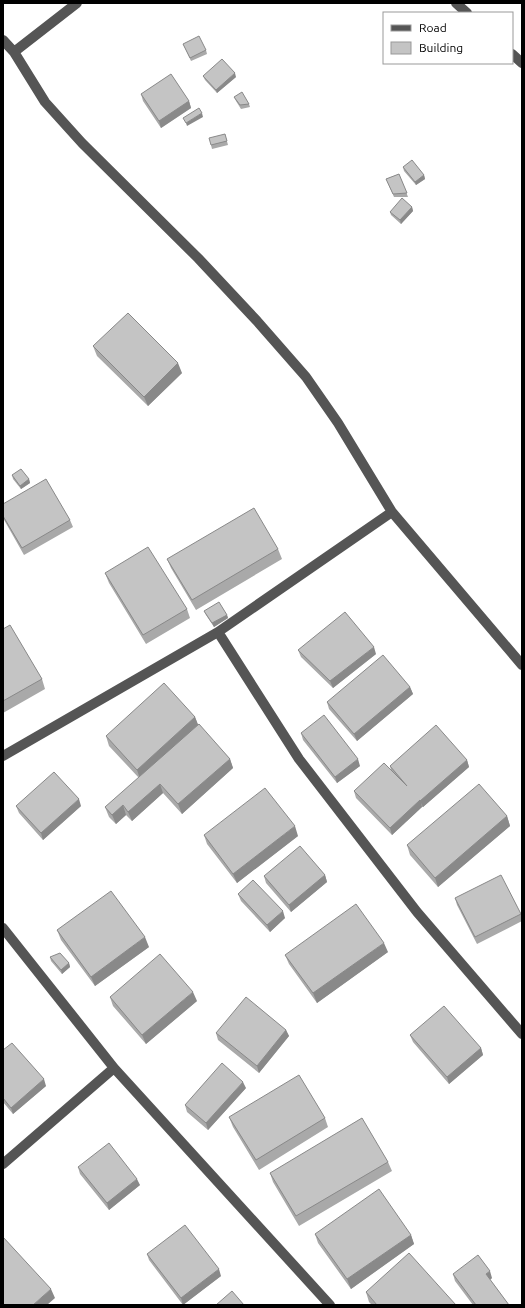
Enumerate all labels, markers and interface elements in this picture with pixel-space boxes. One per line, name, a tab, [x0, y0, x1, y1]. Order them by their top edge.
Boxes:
legend	[383, 12, 513, 64]
text: Road	[419, 21, 447, 34]
text: Building	[419, 41, 463, 54]

